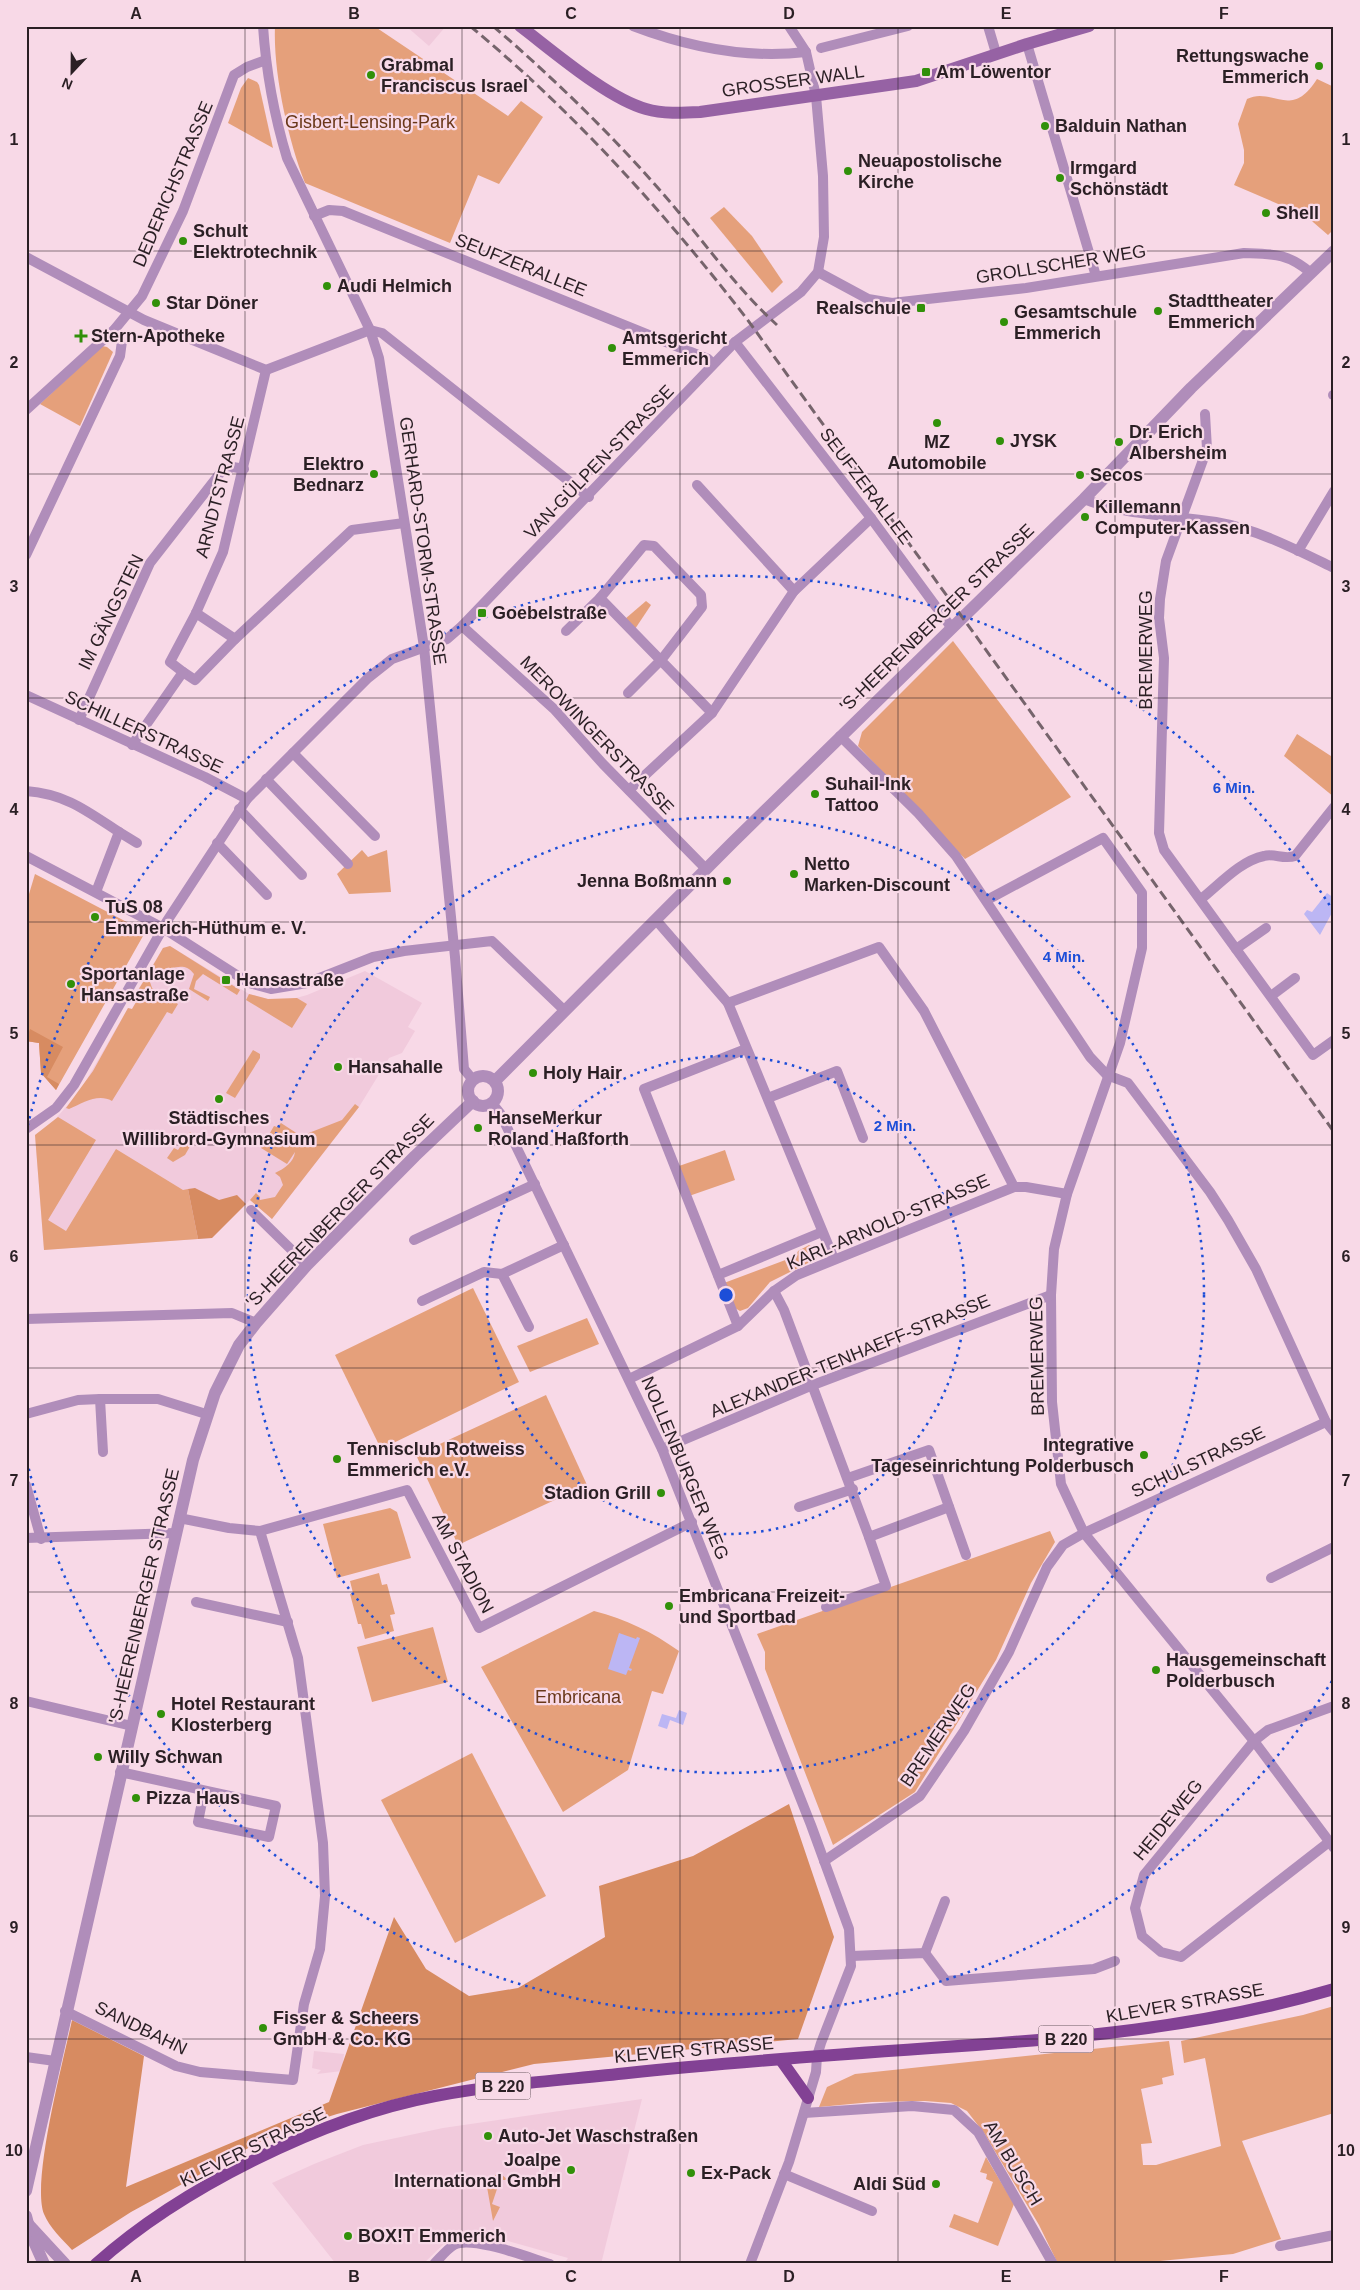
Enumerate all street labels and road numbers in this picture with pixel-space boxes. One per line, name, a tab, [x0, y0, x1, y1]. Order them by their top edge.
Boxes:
street label: GROSSER WALL	[721, 61, 865, 101]
street label: DEDERICHSTRASSE	[129, 98, 217, 270]
street label: SEUFZERALLEE	[452, 229, 590, 301]
street label: GROLLSCHER WEG	[974, 241, 1148, 287]
street label: VAN-GÜLPEN-STRASSE	[520, 381, 678, 543]
street label: ARNDTSTRASSE	[191, 414, 249, 560]
street label: GERHARD-STORM-STRASSE	[396, 415, 450, 667]
street label: SEUFZERALLEE	[816, 424, 916, 548]
street label: 'S-HEERENBERGER STRASSE	[836, 520, 1038, 716]
street label: IM GÄNGSTEN	[74, 551, 148, 673]
street label: BREMERWEG	[1136, 590, 1156, 710]
street label: MEROWINGERSTRASSE	[516, 652, 678, 818]
street label: SCHILLERSTRASSE	[62, 687, 226, 777]
street label: 'S-HEERENBERGER STRASSE	[242, 1110, 438, 1312]
street label: KARL-ARNOLD-STRASSE	[784, 1170, 992, 1274]
street label: ALEXANDER-TENHAEFF-STRASSE	[707, 1291, 993, 1421]
street label: BREMERWEG	[1026, 1296, 1048, 1416]
street label: NOLLENBURGER WEG	[637, 1373, 733, 1563]
street label: SCHULSTRASSE	[1128, 1422, 1268, 1502]
street label: 'S-HEERENBERGER STRASSE	[105, 1466, 183, 1726]
street label: AM STADION	[428, 1509, 498, 1617]
street label: BREMERWEG	[896, 1680, 980, 1790]
street label: HEIDEWEG	[1129, 1776, 1207, 1864]
street label: KLEVER STRASSE	[1104, 1979, 1266, 2027]
street label: SANDBAHN	[92, 1997, 190, 2059]
road number: B 220	[1038, 2026, 1094, 2052]
street label: KLEVER STRASSE	[613, 2033, 775, 2067]
road number: B 220	[476, 2072, 530, 2100]
street label: KLEVER STRASSE	[177, 2103, 329, 2191]
street label: AM BUSCH	[980, 2117, 1046, 2209]

